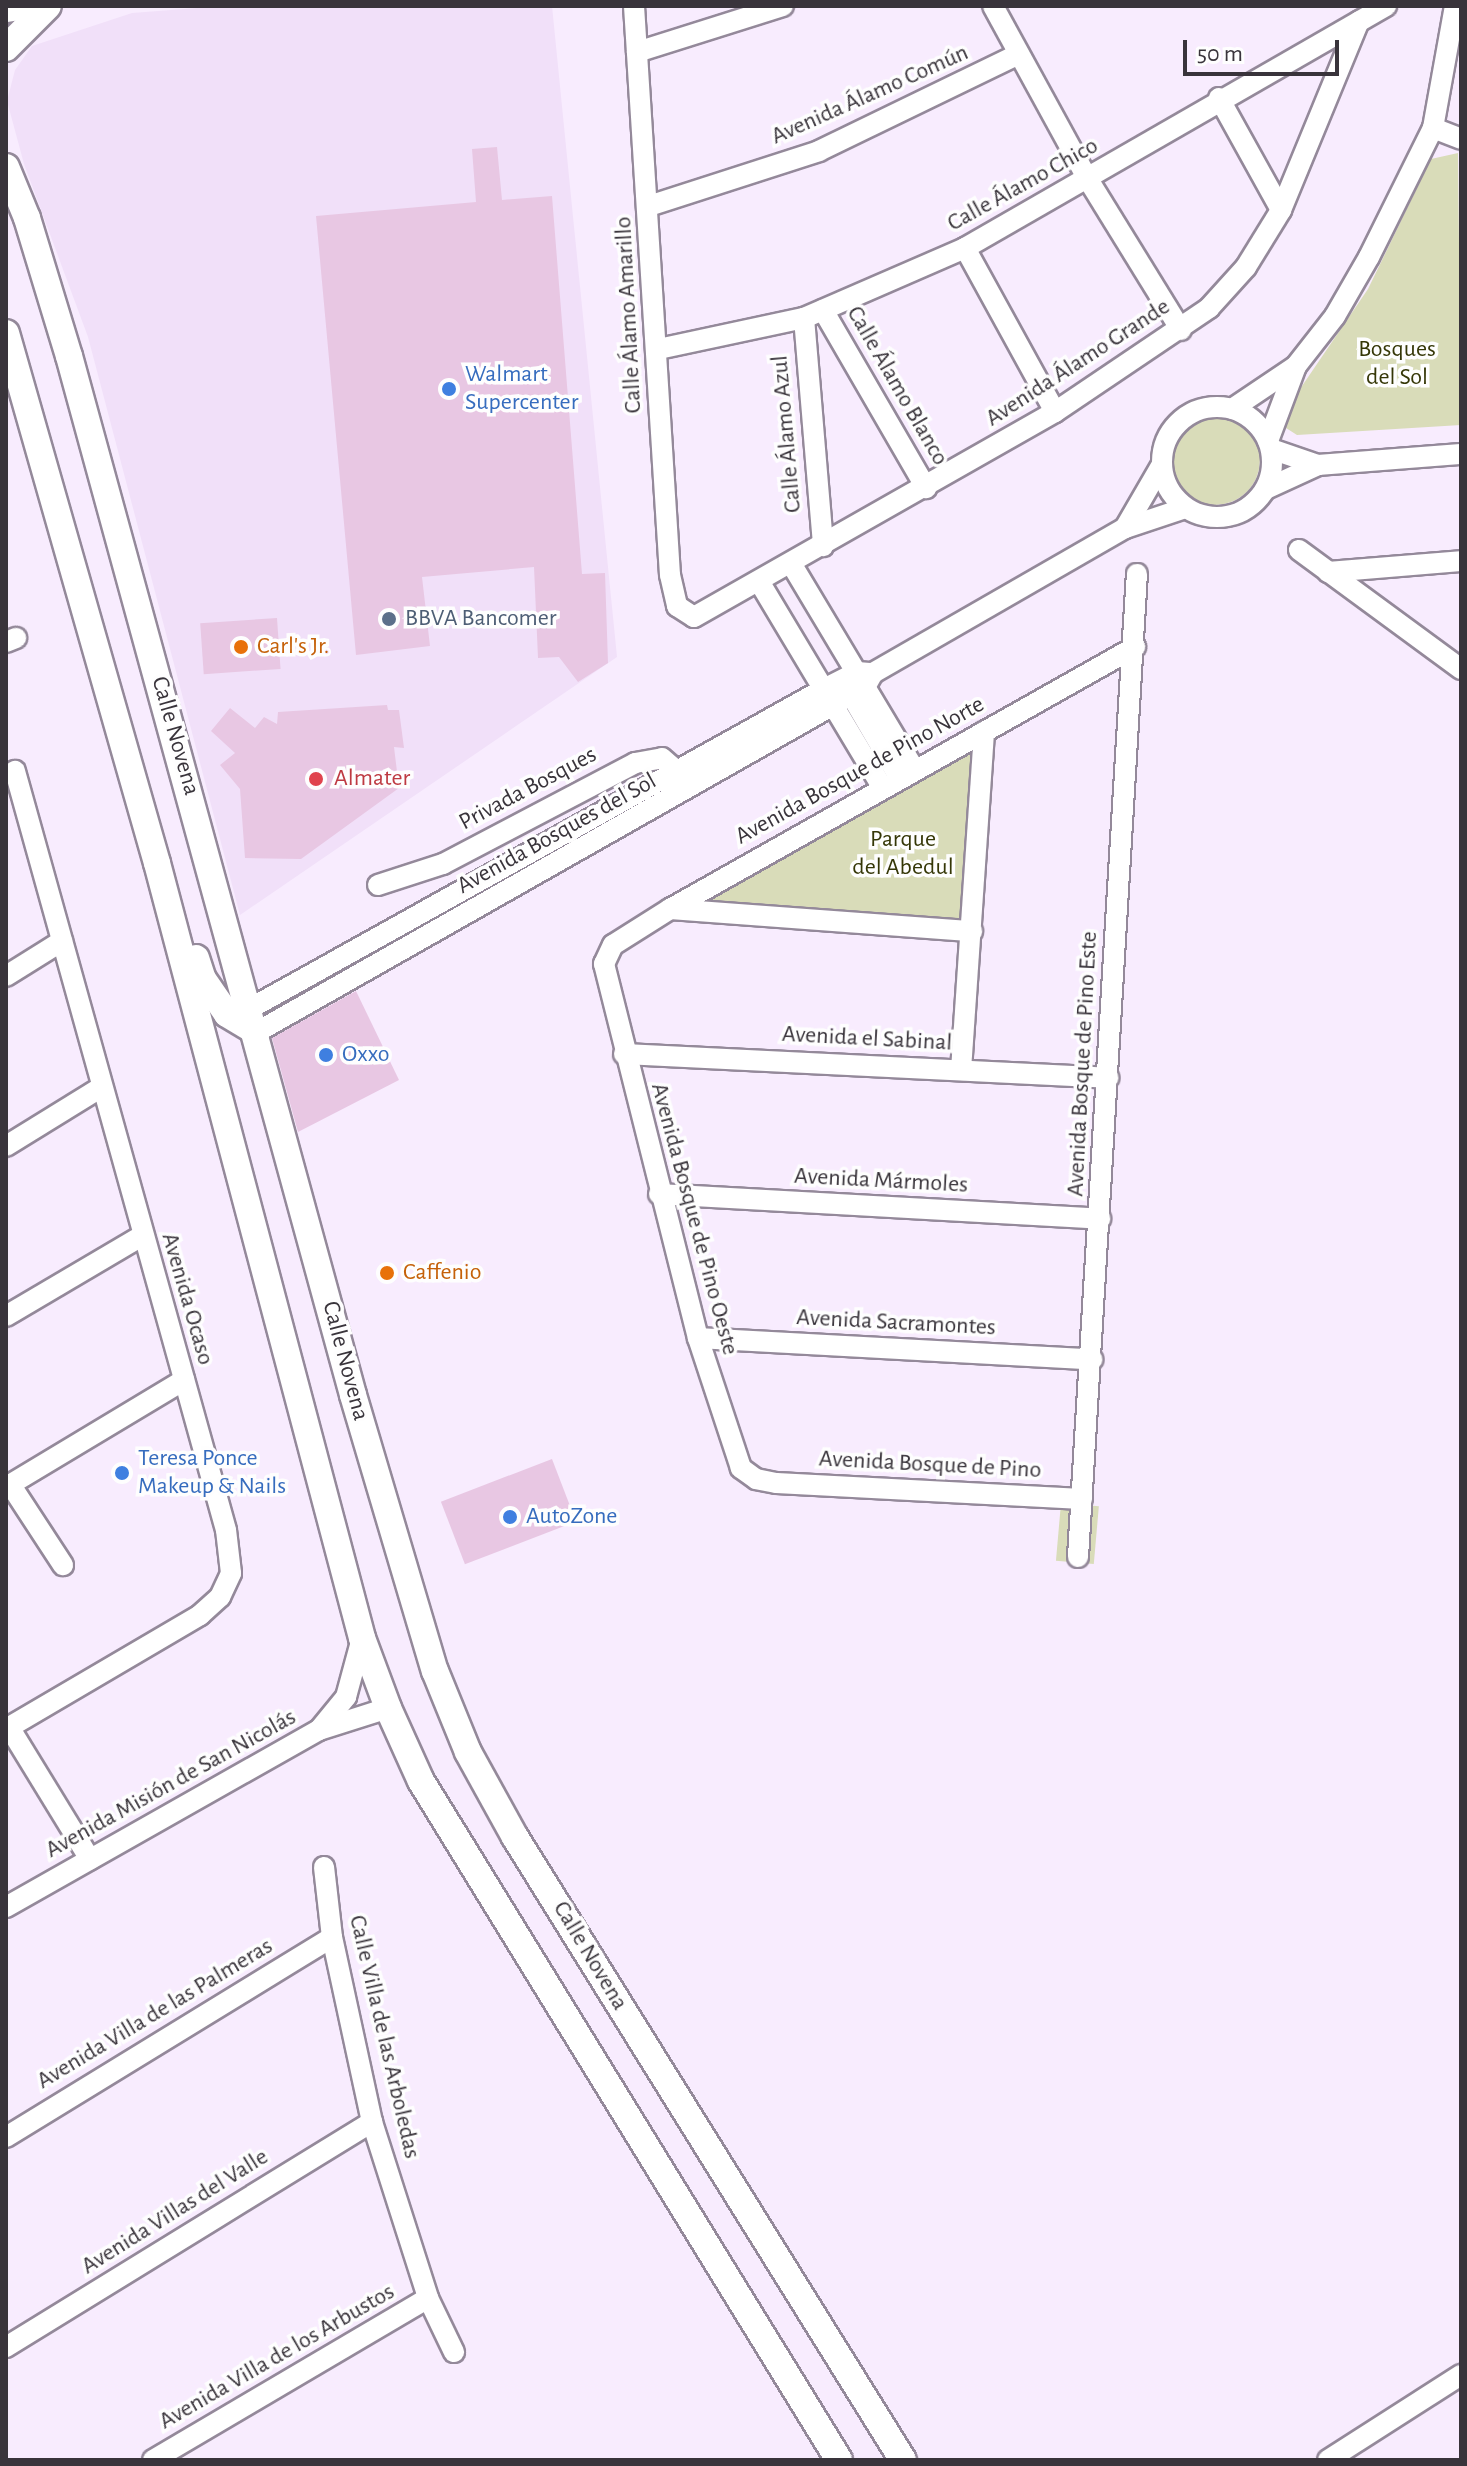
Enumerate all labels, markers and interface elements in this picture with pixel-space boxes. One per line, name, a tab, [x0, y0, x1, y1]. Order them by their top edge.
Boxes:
scale bar	[1187, 24, 1343, 74]
street label: Avenida Álamo Común	[767, 39, 973, 151]
text: 50 m	[1197, 42, 1243, 66]
street label: Calle Álamo Chico	[943, 132, 1103, 238]
street label: Calle Álamo Amarillo	[609, 216, 649, 414]
street label: Avenida Álamo Grande	[981, 293, 1175, 433]
street label: Calle Álamo Blanco	[840, 301, 954, 471]
park label: Bosques del Sol	[1358, 336, 1436, 392]
street label: Calle Álamo Azul	[766, 354, 808, 514]
place label: Walmart Supercenter	[465, 361, 578, 417]
marker: Walmart Supercenter	[440, 380, 458, 398]
place label: BBVA Bancomer	[405, 605, 557, 633]
marker: BBVA Bancomer	[380, 610, 398, 628]
place label: Carl's Jr.	[257, 633, 329, 661]
marker: Carl's Jr.	[232, 638, 250, 656]
street label: Calle Novena	[144, 673, 206, 799]
street label: Avenida Bosque de Pino Norte	[730, 690, 990, 852]
street label: Privada Bosques	[454, 741, 602, 837]
place label: Almater	[334, 765, 410, 793]
street label: Avenida Bosques del Sol	[452, 767, 662, 901]
marker: Almater	[305, 768, 327, 790]
park label: Parque del Abedul	[852, 826, 954, 882]
street label: Avenida Bosque de Pino Este	[1062, 931, 1104, 1197]
street label: Avenida el Sabinal	[781, 1020, 953, 1058]
place label: Oxxo	[342, 1041, 390, 1069]
marker: Oxxo	[317, 1046, 335, 1064]
street label: Avenida Bosque de Pino Oeste	[644, 1080, 744, 1358]
street label: Avenida Mármoles	[793, 1162, 969, 1200]
street label: Avenida Ocaso	[154, 1230, 220, 1368]
place label: Caffenio	[403, 1259, 481, 1287]
marker: Caffenio	[378, 1264, 396, 1282]
street label: Calle Novena	[315, 1298, 375, 1424]
street label: Avenida Sacramontes	[796, 1303, 996, 1343]
place label: Teresa Ponce Makeup & Nails	[138, 1445, 286, 1501]
street label: Avenida Bosque de Pino	[818, 1445, 1042, 1485]
marker: Teresa Ponce Makeup & Nails	[113, 1464, 131, 1482]
place label: AutoZone	[526, 1503, 617, 1531]
marker: AutoZone	[501, 1508, 519, 1526]
street label: Avenida Misión de San Nicolás	[41, 1703, 301, 1865]
street label: Calle Novena	[546, 1896, 634, 2016]
street label: Calle Villa de las Arboledas	[342, 1912, 426, 2162]
street label: Avenida Villa de las Palmeras	[32, 1932, 278, 2096]
street label: Avenida Villas del Valle	[76, 2143, 274, 2281]
street label: Avenida Villa de los Arbustos	[154, 2278, 400, 2436]

